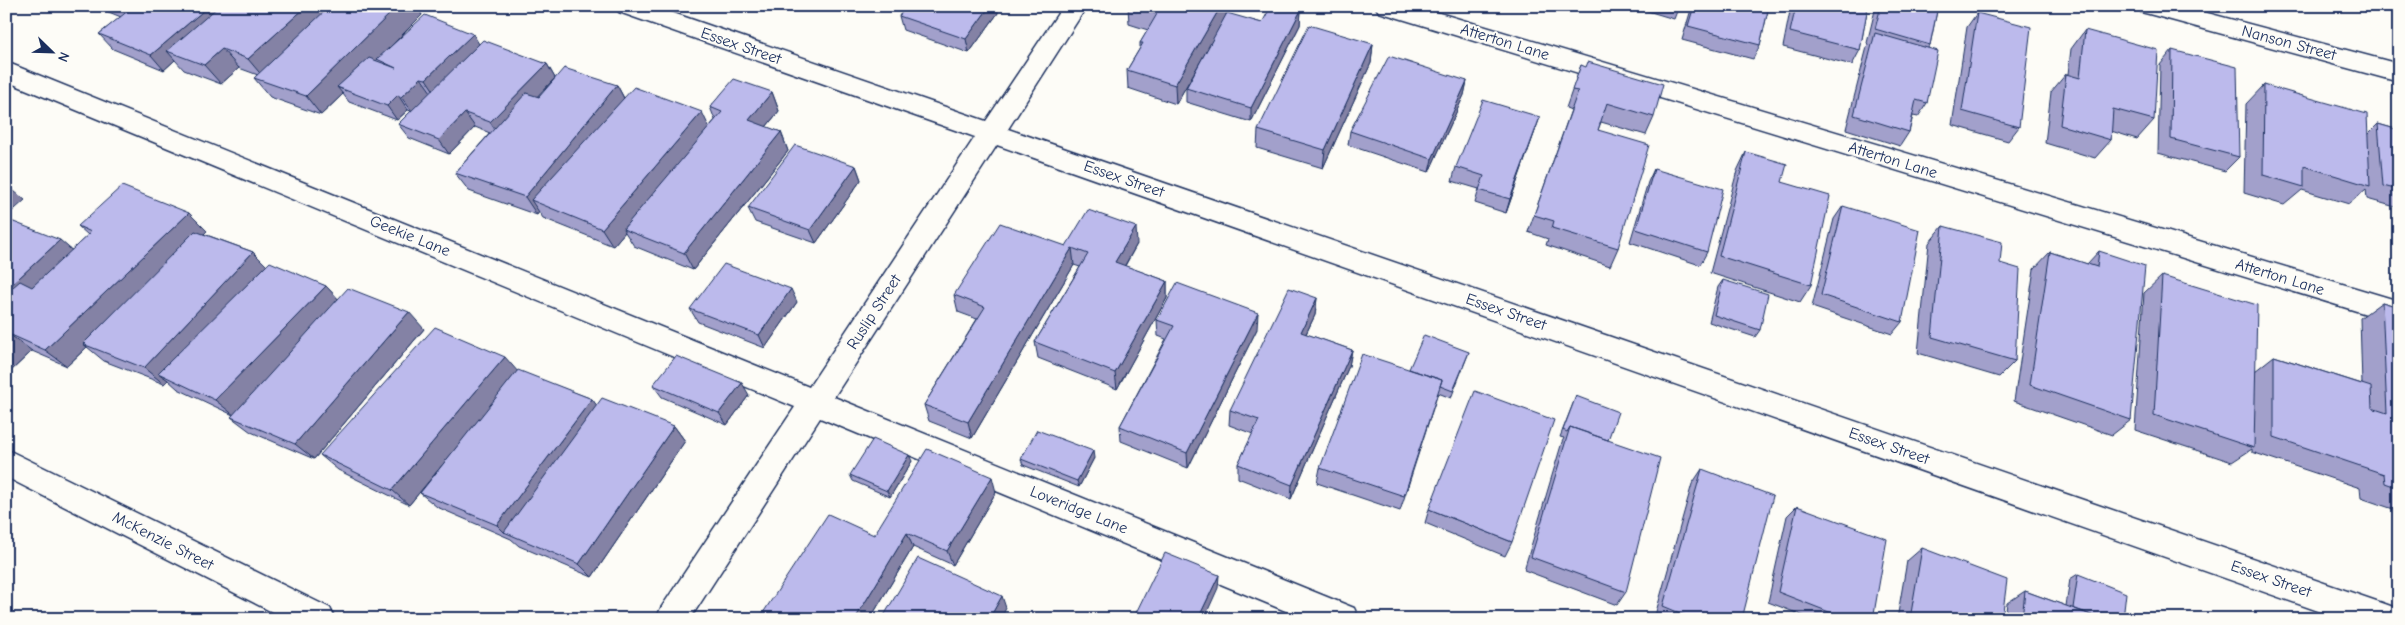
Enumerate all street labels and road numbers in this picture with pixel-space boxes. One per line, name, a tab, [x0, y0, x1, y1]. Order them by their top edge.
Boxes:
street label: Atterton Lane	[1458, 20, 1552, 64]
street label: Nanson Street	[2240, 22, 2339, 64]
street label: Essex Street	[698, 24, 784, 68]
street label: Atterton Lane	[1846, 138, 1940, 182]
street label: Essex Street	[1081, 157, 1167, 201]
street label: Geekie Lane	[367, 212, 453, 260]
street label: Atterton Lane	[2233, 255, 2327, 299]
street label: Ruslip Street	[843, 271, 905, 353]
street label: Essex Street	[1463, 290, 1549, 334]
street label: Essex Street	[1846, 424, 1932, 468]
street label: Loveridge Lane	[1028, 482, 1130, 538]
street label: McKenzie Street	[109, 508, 217, 574]
street label: Essex Street	[2228, 557, 2314, 601]

